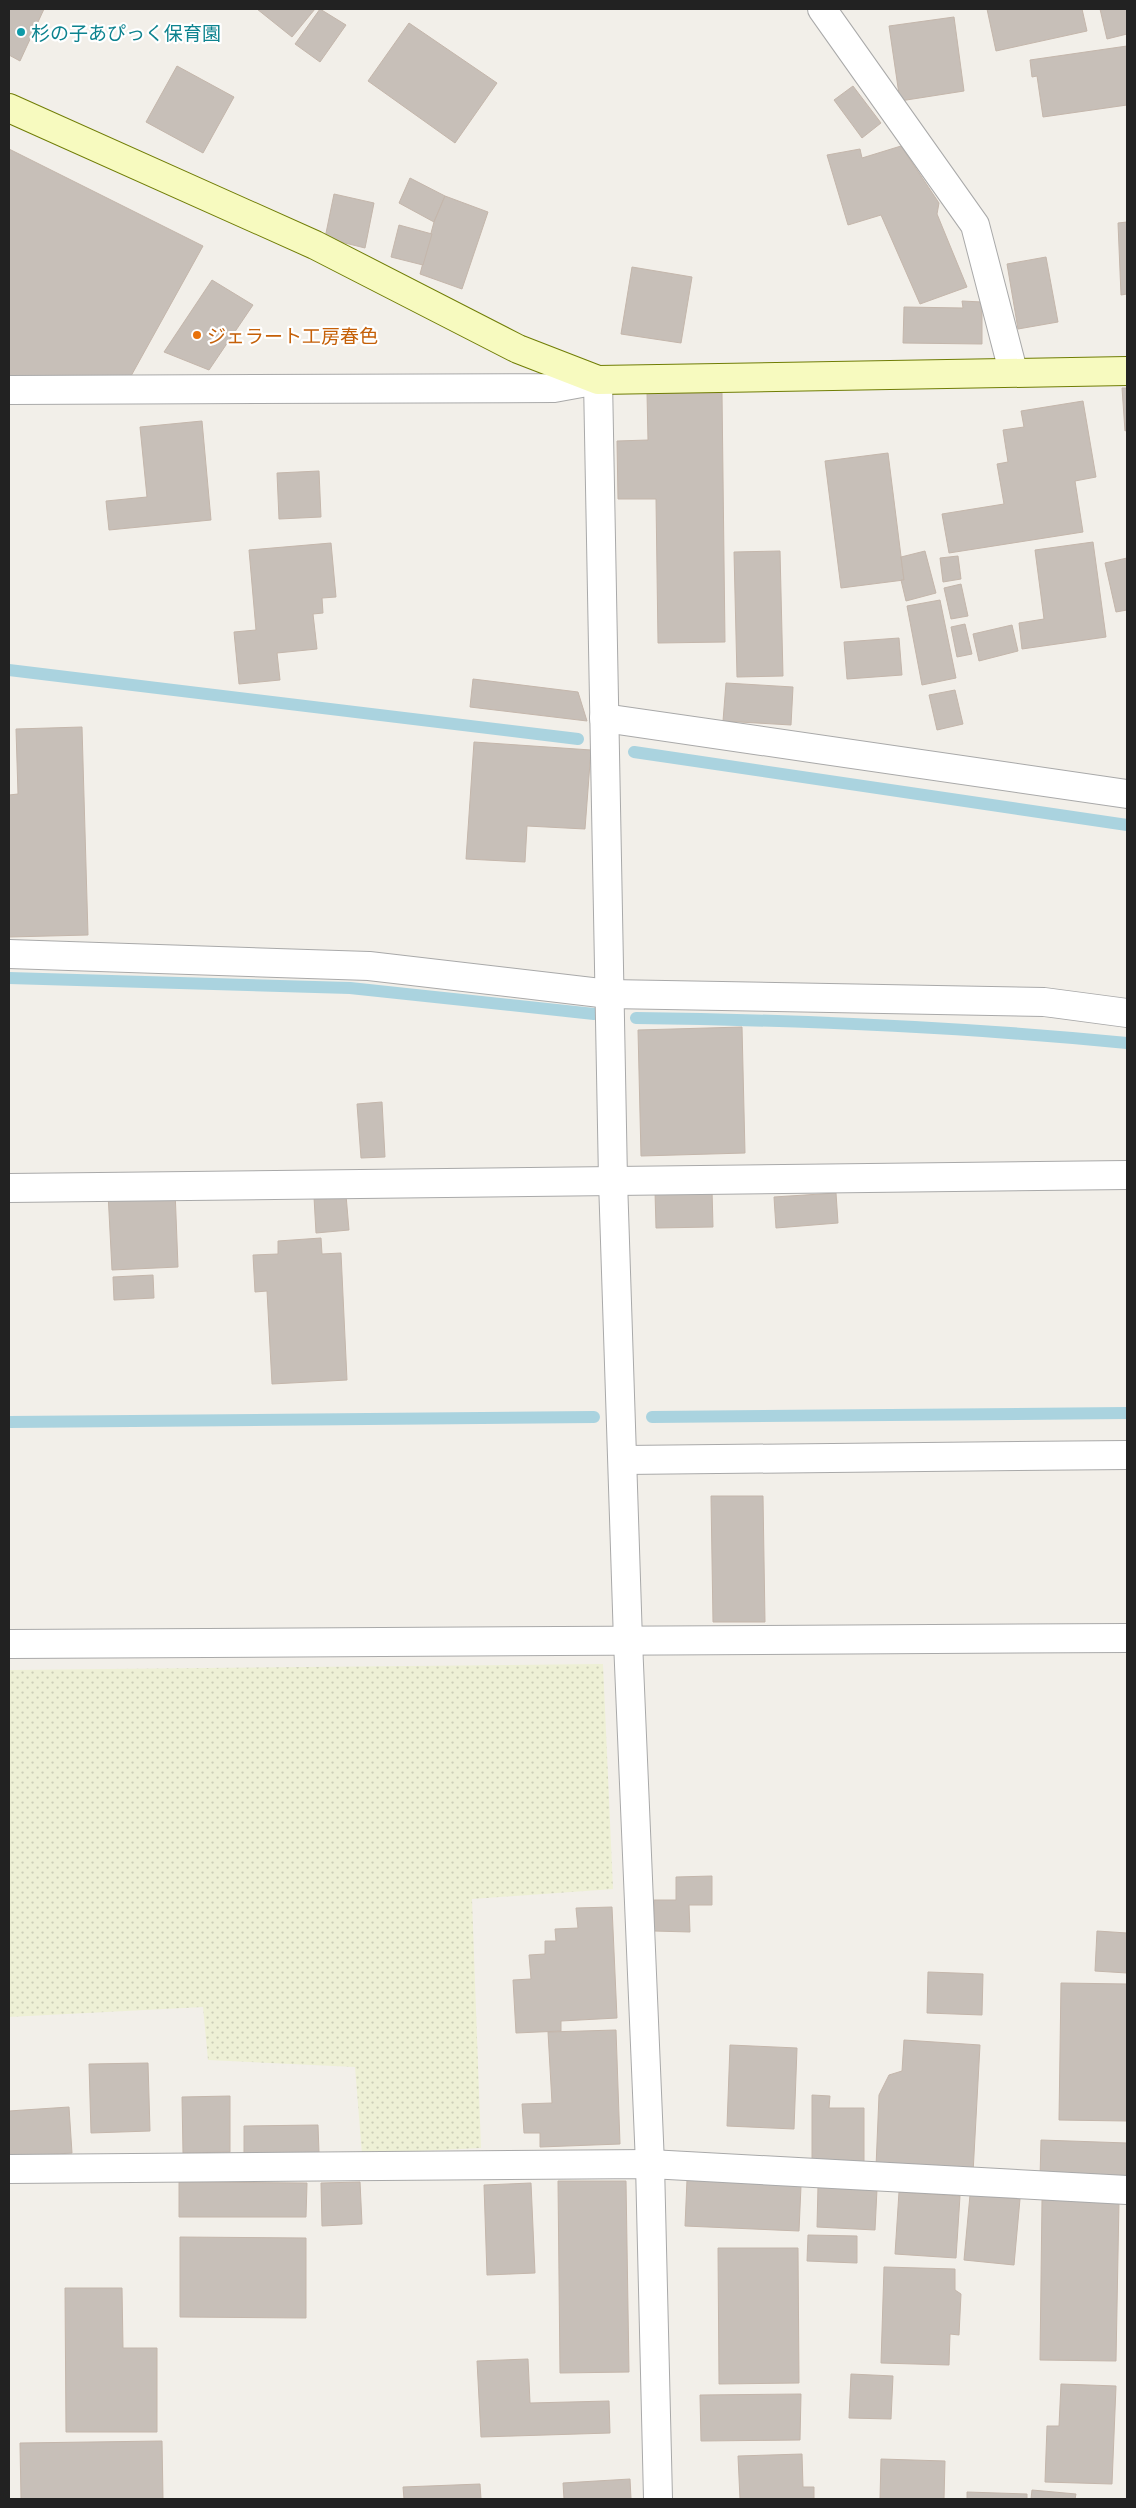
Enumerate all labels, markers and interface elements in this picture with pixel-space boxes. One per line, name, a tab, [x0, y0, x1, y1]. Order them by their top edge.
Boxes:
place label: 杉の子あぴっく保育園	[31, 21, 221, 44]
marker: 杉の子あぴっく保育園	[15, 26, 27, 38]
place label: ジェラート工房春色	[207, 324, 378, 347]
marker: ジェラート工房春色	[191, 329, 203, 341]

